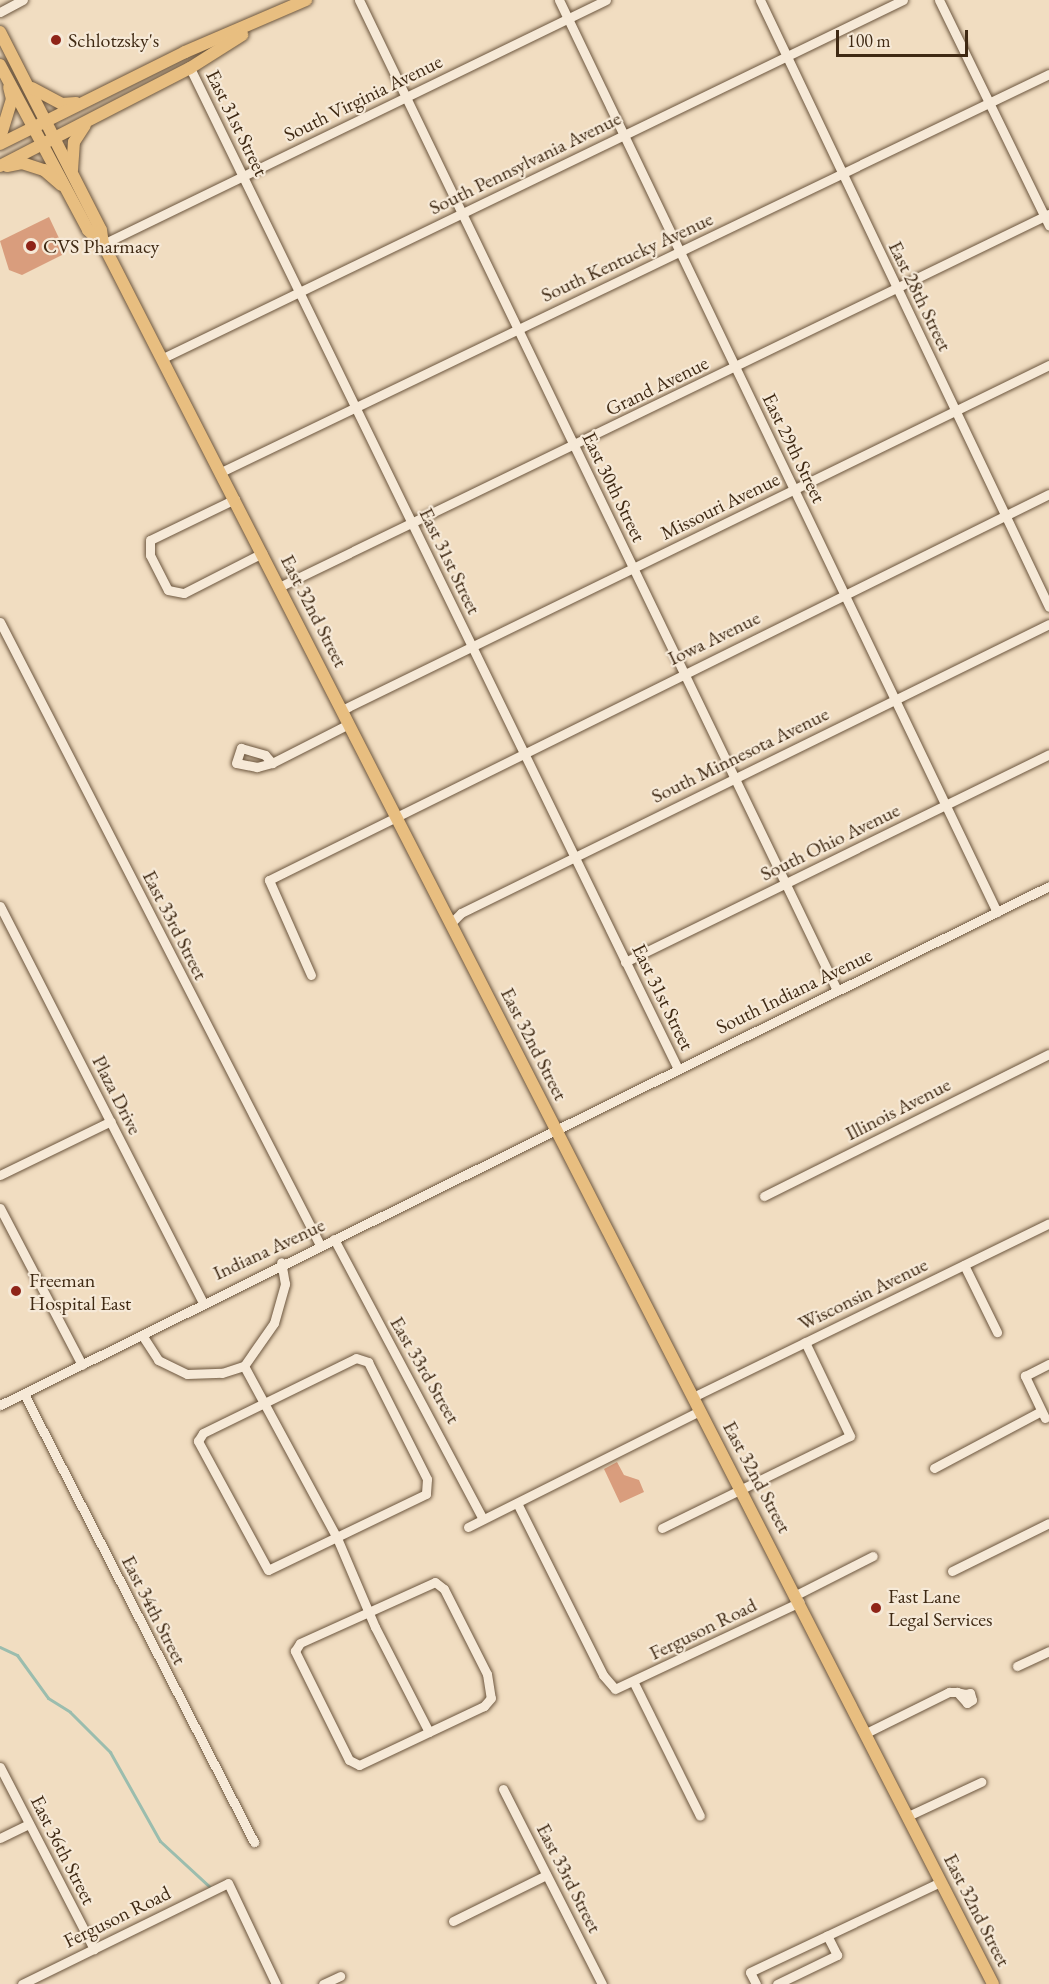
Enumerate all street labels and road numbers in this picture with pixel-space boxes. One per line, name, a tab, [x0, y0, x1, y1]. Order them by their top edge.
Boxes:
street label: South Virginia Avenue	[280, 49, 446, 147]
street label: East 31st Street	[201, 66, 273, 180]
street label: South Pennsylvania Avenue	[425, 106, 625, 220]
street label: South Kentucky Avenue	[537, 207, 717, 307]
street label: East 28th Street	[883, 237, 957, 355]
street label: Grand Avenue	[602, 351, 712, 421]
street label: East 29th Street	[757, 389, 831, 507]
street label: East 30th Street	[577, 428, 651, 546]
street label: Missouri Avenue	[657, 467, 783, 545]
street label: East 31st Street	[414, 504, 486, 618]
street label: East 32nd Street	[275, 551, 353, 671]
street label: Iowa Avenue	[664, 605, 764, 671]
street label: South Minnesota Avenue	[647, 702, 833, 808]
street label: South Ohio Avenue	[756, 798, 904, 886]
street label: East 33rd Street	[137, 866, 213, 984]
street label: East 31st Street	[627, 940, 699, 1054]
street label: South Indiana Avenue	[712, 943, 876, 1039]
street label: East 32nd Street	[495, 984, 573, 1104]
street label: Plaza Drive	[87, 1051, 147, 1139]
street label: Illinois Avenue	[842, 1072, 954, 1146]
street label: Indiana Avenue	[209, 1213, 329, 1285]
street label: Wisconsin Avenue	[794, 1252, 932, 1336]
street label: East 33rd Street	[385, 1312, 465, 1428]
street label: East 32nd Street	[717, 1417, 797, 1537]
street label: East 34th Street	[116, 1551, 192, 1669]
street label: Ferguson Road	[646, 1593, 760, 1665]
street label: East 36th Street	[25, 1791, 101, 1909]
street label: East 33rd Street	[531, 1819, 607, 1937]
street label: East 32nd Street	[938, 1850, 1016, 1970]
street label: Ferguson Road	[60, 1881, 174, 1953]

